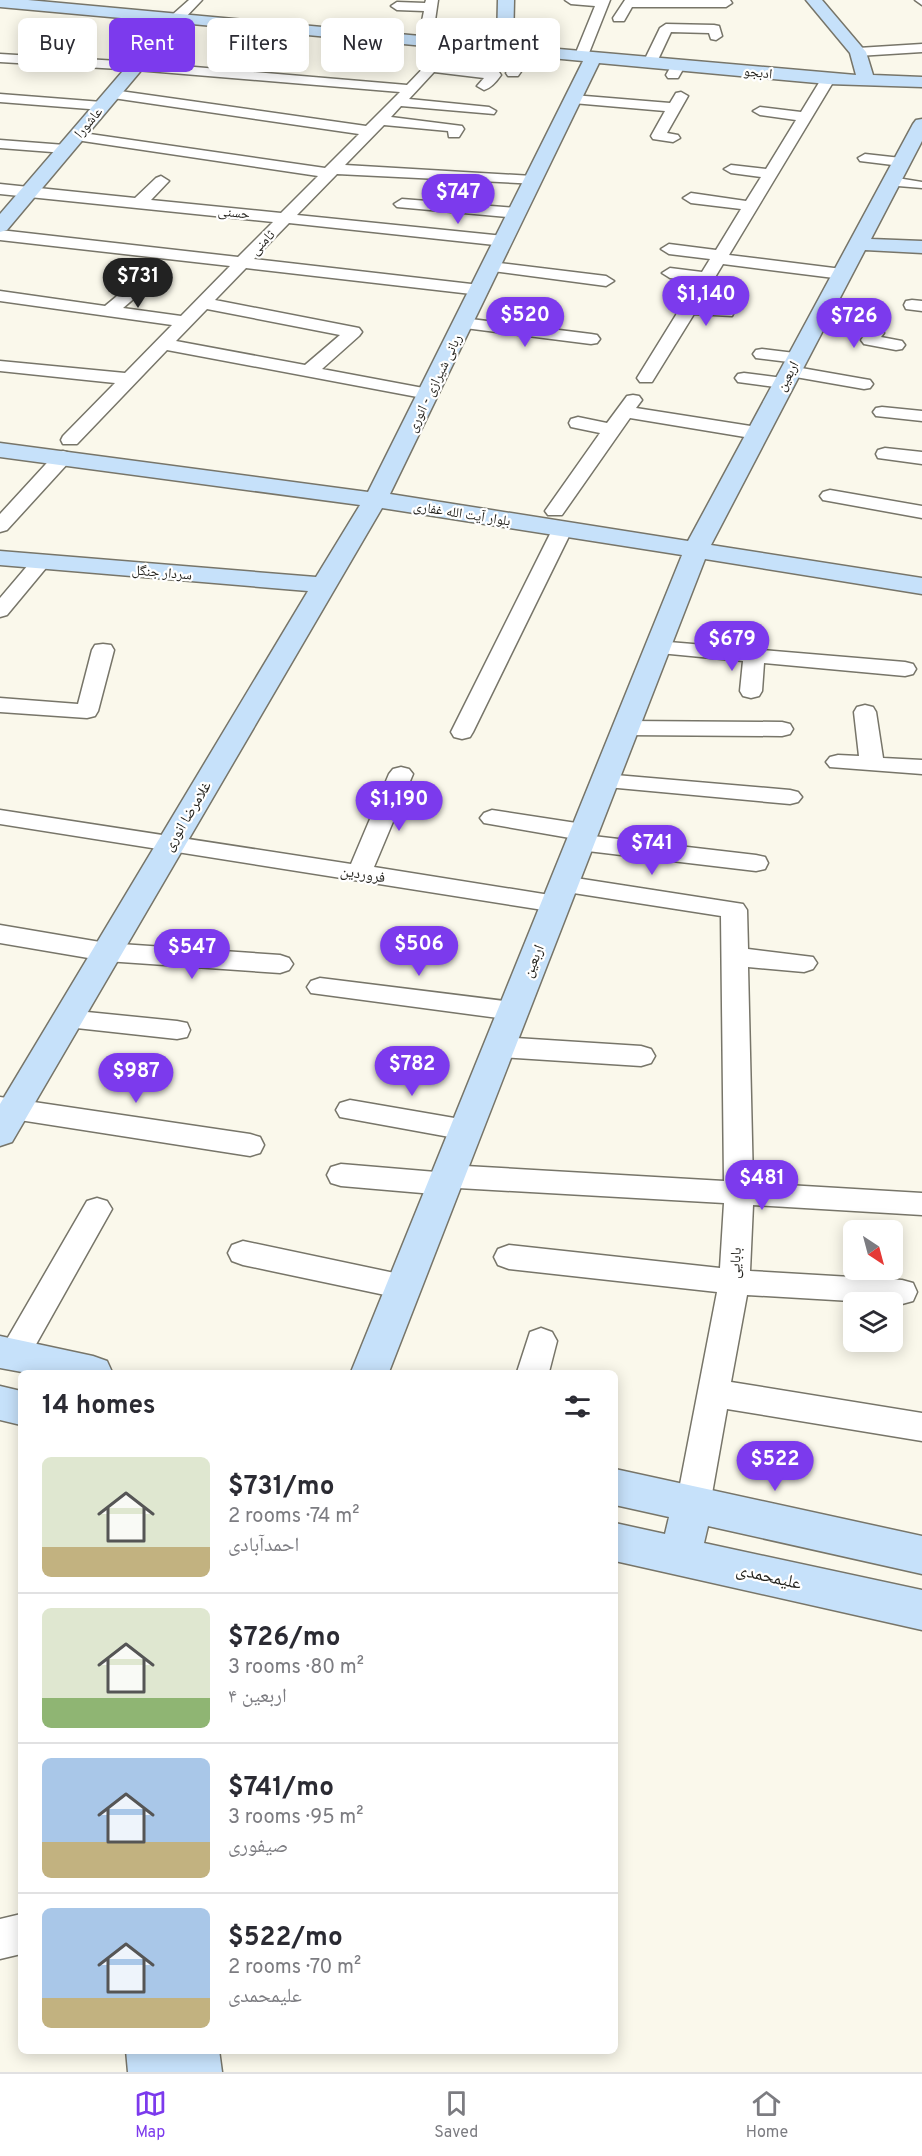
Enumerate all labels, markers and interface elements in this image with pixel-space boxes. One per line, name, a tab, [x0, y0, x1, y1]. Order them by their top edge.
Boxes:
chip: Buy	[18, 18, 97, 72]
chip: Rent	[109, 18, 195, 72]
chip: Filters	[207, 18, 309, 72]
chip: New	[321, 18, 404, 72]
chip: Apartment	[416, 18, 560, 72]
street label: ادبجو	[743, 64, 773, 83]
street label: عاشورا	[71, 104, 107, 142]
pin: $747	[422, 174, 494, 225]
text: $747	[436, 180, 480, 206]
street label: حسنی	[217, 203, 251, 224]
street label: ثامنی	[247, 227, 279, 259]
pin: $731	[102, 258, 174, 309]
text: $731	[117, 264, 159, 290]
pin: $1,140	[657, 276, 755, 327]
text: $1,140	[676, 282, 736, 308]
pin: $520	[489, 297, 561, 348]
pin: $726	[818, 298, 890, 349]
text: $520	[500, 303, 550, 329]
text: $726	[830, 304, 878, 330]
street label: ربانی شیرازی - انوری	[404, 332, 466, 435]
street label: اربعین	[773, 359, 803, 395]
street label: بلوار آیت الله غفاری	[412, 498, 512, 531]
street label: سردار جنگل	[131, 562, 193, 585]
pin: $679	[696, 621, 768, 672]
text: $679	[708, 627, 756, 653]
street label: غلامرضا انوری	[160, 778, 217, 855]
pin: $1,190	[350, 781, 448, 832]
text: $1,190	[370, 787, 428, 813]
pin: $741	[616, 825, 688, 876]
text: $741	[631, 831, 673, 857]
street label: فروردین	[339, 863, 387, 888]
pin: $506	[383, 926, 455, 977]
pin: $547	[156, 929, 228, 980]
text: $506	[394, 932, 444, 958]
text: $547	[168, 935, 216, 961]
street label: اربعین	[519, 942, 550, 981]
pin: $782	[376, 1046, 448, 1097]
text: $782	[389, 1052, 435, 1078]
pin: $987	[100, 1053, 172, 1104]
text: $987	[112, 1059, 160, 1085]
pin: $481	[726, 1160, 798, 1211]
text: $481	[739, 1166, 785, 1192]
north arrow	[843, 1220, 903, 1280]
map controls	[843, 1220, 903, 1352]
street label: بابایی	[726, 1247, 747, 1279]
button: layers	[843, 1292, 903, 1352]
text: 14 homes	[42, 1390, 156, 1423]
icon: filters	[561, 1390, 594, 1423]
pin: $522	[739, 1441, 811, 1492]
text: $522	[751, 1447, 799, 1473]
text: $731/mo	[228, 1471, 334, 1504]
icon: home	[90, 1481, 162, 1553]
text: 2 rooms · 74 m²	[228, 1504, 359, 1530]
text: احمدآبادی	[228, 1533, 299, 1559]
street label: علیمحمدی	[734, 1559, 804, 1596]
text: $726/mo	[228, 1622, 340, 1655]
icon: home	[90, 1632, 162, 1704]
text: 3 rooms · 80 m²	[228, 1655, 364, 1681]
text: اربعین ۴	[228, 1684, 287, 1710]
text: $741/mo	[228, 1772, 334, 1805]
icon: home	[90, 1782, 162, 1854]
text: 3 rooms · 95 m²	[228, 1805, 364, 1831]
text: صیفوری	[228, 1834, 288, 1860]
text: $522/mo	[228, 1922, 343, 1955]
icon: home	[90, 1932, 162, 2004]
text: 2 rooms · 70 m²	[228, 1955, 361, 1981]
text: علیمحمدی	[228, 1984, 302, 2010]
tab: Map	[134, 2087, 167, 2143]
tab: Saved	[434, 2087, 478, 2143]
tab: Home	[746, 2087, 788, 2143]

